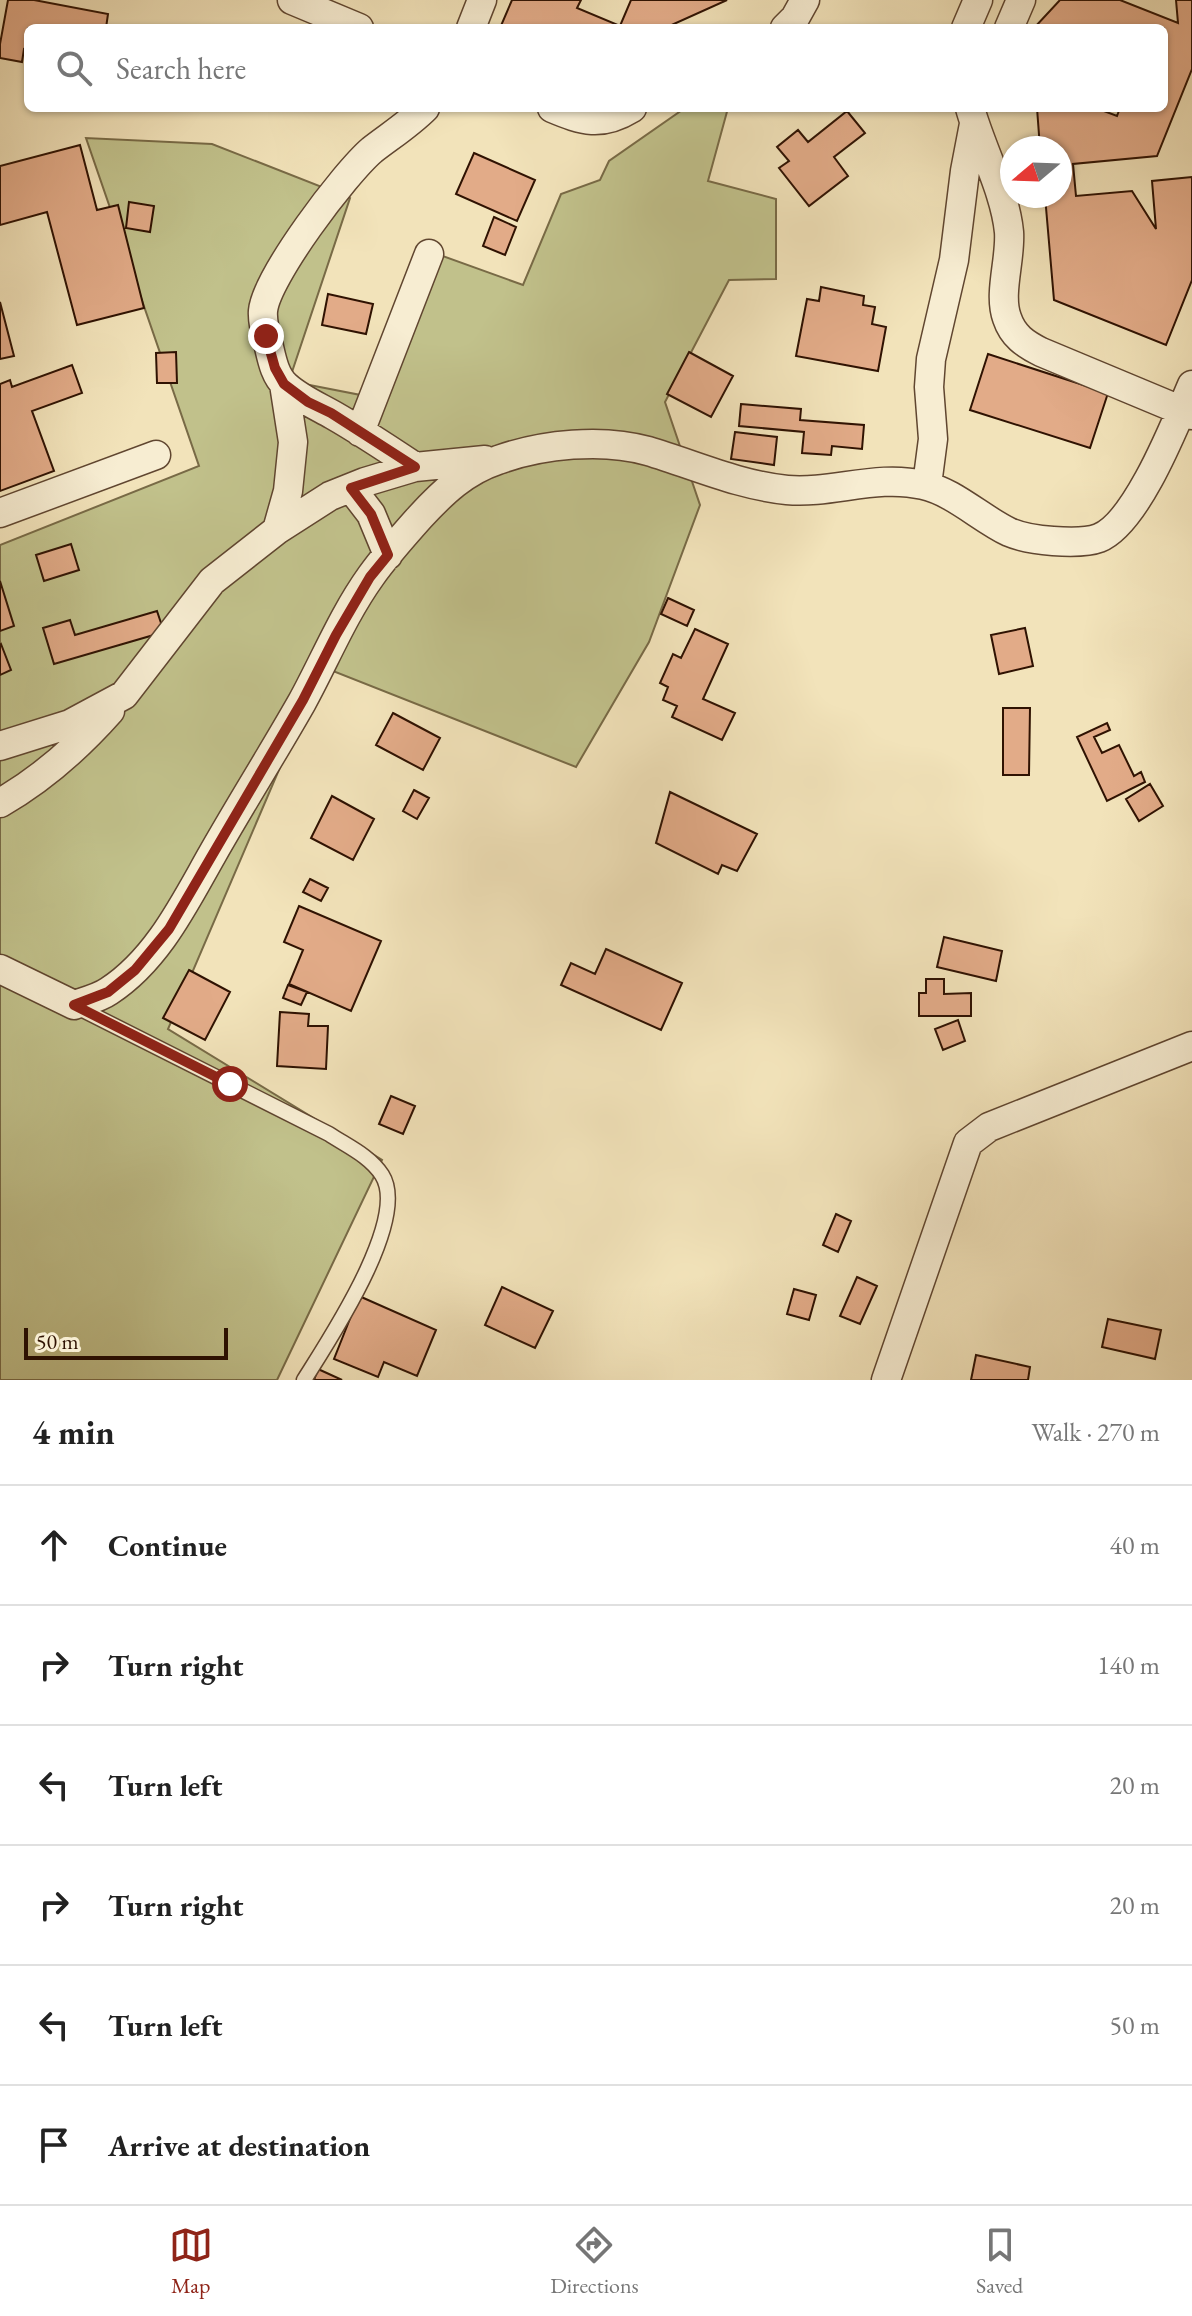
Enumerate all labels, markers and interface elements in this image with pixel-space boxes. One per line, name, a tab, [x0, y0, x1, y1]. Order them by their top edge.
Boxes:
search box	[24, 24, 1168, 112]
icon: search	[52, 46, 96, 90]
text: Search here	[116, 49, 246, 88]
north arrow	[1000, 136, 1072, 208]
route end	[248, 318, 284, 354]
route start	[212, 1066, 248, 1102]
scale bar	[24, 1324, 228, 1360]
text: 50 m	[36, 1327, 79, 1356]
text: 4 min	[32, 1410, 115, 1454]
text: Walk · 270 m	[1032, 1415, 1160, 1449]
icon: ahead	[32, 1523, 76, 1567]
text: Continue	[108, 1526, 227, 1565]
text: 40 m	[1110, 1528, 1160, 1562]
icon: right	[32, 1643, 76, 1687]
text: Turn right	[108, 1646, 244, 1685]
text: 140 m	[1097, 1648, 1160, 1682]
icon: left	[32, 1763, 76, 1807]
text: Turn left	[108, 1766, 222, 1805]
text: 20 m	[1110, 1768, 1160, 1802]
icon: right	[32, 1883, 76, 1927]
text: Turn right	[108, 1886, 244, 1925]
text: 20 m	[1110, 1888, 1160, 1922]
icon: left	[32, 2003, 76, 2047]
text: Turn left	[108, 2006, 222, 2045]
text: 50 m	[1110, 2008, 1160, 2042]
icon: arrive	[32, 2123, 76, 2167]
text: Arrive at destination	[108, 2126, 370, 2165]
tab: Map	[169, 2223, 213, 2300]
tab: Directions	[550, 2223, 639, 2300]
tab: Saved	[976, 2223, 1023, 2300]

